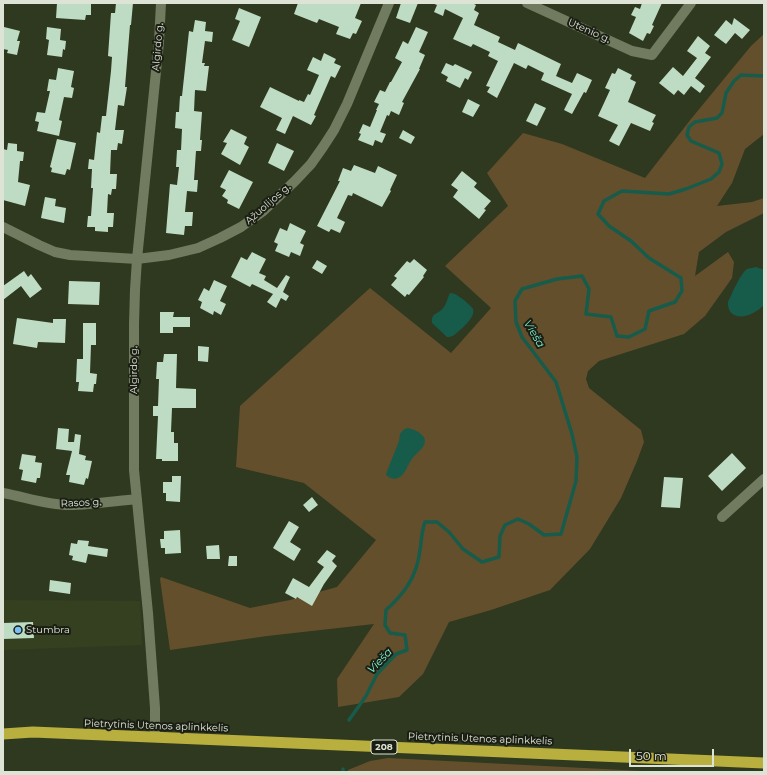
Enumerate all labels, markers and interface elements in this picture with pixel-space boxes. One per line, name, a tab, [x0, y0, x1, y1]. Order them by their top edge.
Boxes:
street label: Utenio g.	[566, 16, 612, 46]
street label: Algirdo g.	[150, 23, 166, 71]
street label: Ąžuolijos g.	[243, 181, 293, 227]
water label: Vieša	[521, 318, 547, 350]
street label: Algirdo g.	[128, 346, 140, 394]
street label: Rasos g.	[60, 496, 102, 510]
place label: Stumbra	[26, 624, 70, 636]
marker: Stumbra	[13, 625, 23, 635]
water label: Vieša	[365, 646, 395, 676]
street label: Pietrytinis Utenos aplinkkelis	[84, 717, 228, 735]
street label: Pietrytinis Utenos aplinkkelis	[408, 730, 552, 748]
road number: 208	[371, 740, 397, 754]
scale bar	[631, 741, 716, 767]
text: 50 m	[636, 748, 667, 763]

